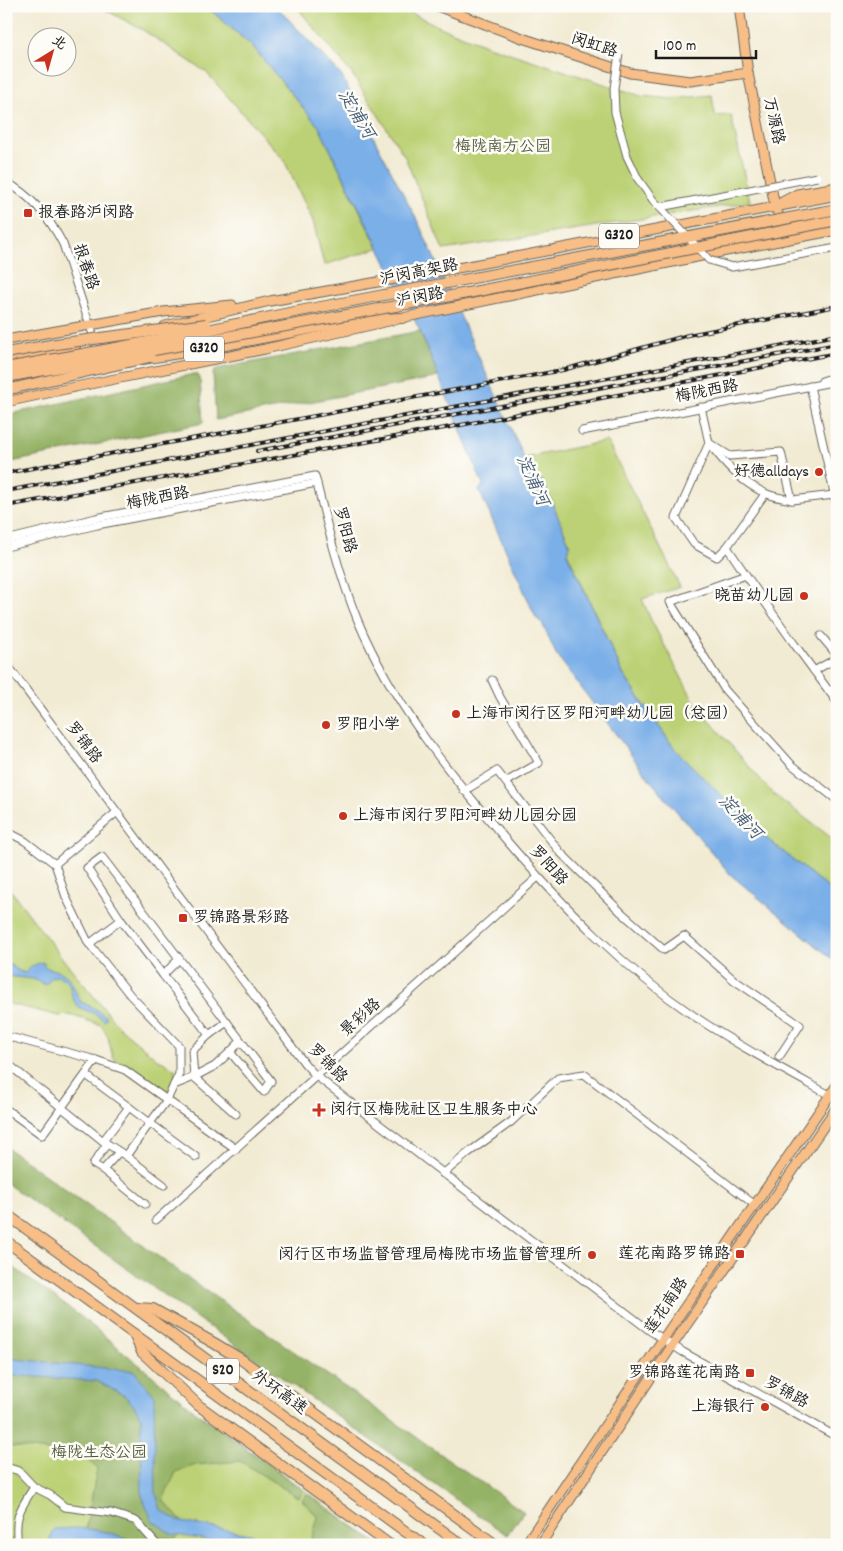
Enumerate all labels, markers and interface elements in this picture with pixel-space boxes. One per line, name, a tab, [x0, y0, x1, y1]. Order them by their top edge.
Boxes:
north arrow	[28, 28, 78, 78]
street label: 闵虹路	[568, 28, 620, 64]
scale bar	[656, 28, 756, 60]
text: 北	[47, 31, 70, 55]
text: 100 m	[663, 36, 696, 58]
water label: 淀浦河	[330, 85, 381, 147]
street label: 万源路	[757, 95, 789, 147]
park label: 梅陇南方公园	[455, 136, 551, 159]
place label: 报春路沪闵路	[38, 202, 134, 225]
marker: 报春路沪闵路	[22, 207, 34, 219]
road number: G320	[599, 224, 639, 248]
street label: 报春路	[66, 241, 104, 293]
street label: 沪闵高架路	[378, 254, 460, 292]
street label: 沪闵路	[394, 283, 446, 313]
road number: G320	[184, 336, 224, 362]
street label: 梅陇西路	[673, 375, 741, 409]
water label: 淀浦河	[508, 451, 555, 513]
place label: 好德alldays	[734, 461, 809, 484]
marker: 好德alldays	[813, 466, 825, 478]
street label: 梅陇西路	[124, 482, 192, 516]
street label: 罗阳路	[327, 504, 361, 556]
place label: 晓苗幼儿园	[714, 585, 794, 608]
marker: 晓苗幼儿园	[798, 590, 810, 602]
place label: 上海市闵行区罗阳河畔幼儿园（总园）	[466, 703, 738, 726]
marker: 上海市闵行区罗阳河畔幼儿园（总园）	[450, 708, 462, 720]
place label: 罗阳小学	[336, 714, 400, 737]
street label: 罗锦路	[59, 717, 107, 769]
marker: 罗阳小学	[320, 719, 332, 731]
water label: 淀浦河	[711, 790, 769, 848]
place label: 上海市闵行罗阳河畔幼儿园分园	[353, 805, 577, 828]
marker: 上海市闵行罗阳河畔幼儿园分园	[337, 810, 349, 822]
street label: 罗阳路	[523, 840, 573, 892]
place label: 罗锦路景彩路	[193, 907, 289, 930]
marker: 罗锦路景彩路	[177, 912, 189, 924]
street label: 景彩路	[335, 993, 387, 1043]
street label: 罗锦路	[302, 1039, 352, 1089]
place label: 闵行区梅陇社区卫生服务中心	[330, 1099, 538, 1122]
marker: 闵行区梅陇社区卫生服务中心	[312, 1103, 326, 1117]
place label: 莲花南路罗锦路	[618, 1243, 730, 1266]
place label: 闵行区市场监督管理局梅陇市场监督管理所	[278, 1244, 582, 1267]
marker: 莲花南路罗锦路	[734, 1248, 746, 1260]
marker: 闵行区市场监督管理局梅陇市场监督管理所	[586, 1249, 598, 1261]
street label: 莲花南路	[640, 1273, 694, 1339]
road number: S20	[207, 1358, 239, 1384]
place label: 罗锦路莲花南路	[628, 1362, 740, 1385]
street label: 外环高速	[246, 1365, 312, 1421]
marker: 罗锦路莲花南路	[744, 1367, 756, 1379]
street label: 罗锦路	[759, 1371, 813, 1415]
place label: 上海银行	[691, 1396, 755, 1419]
marker: 上海银行	[759, 1401, 771, 1413]
park label: 梅陇生态公园	[51, 1442, 147, 1465]

